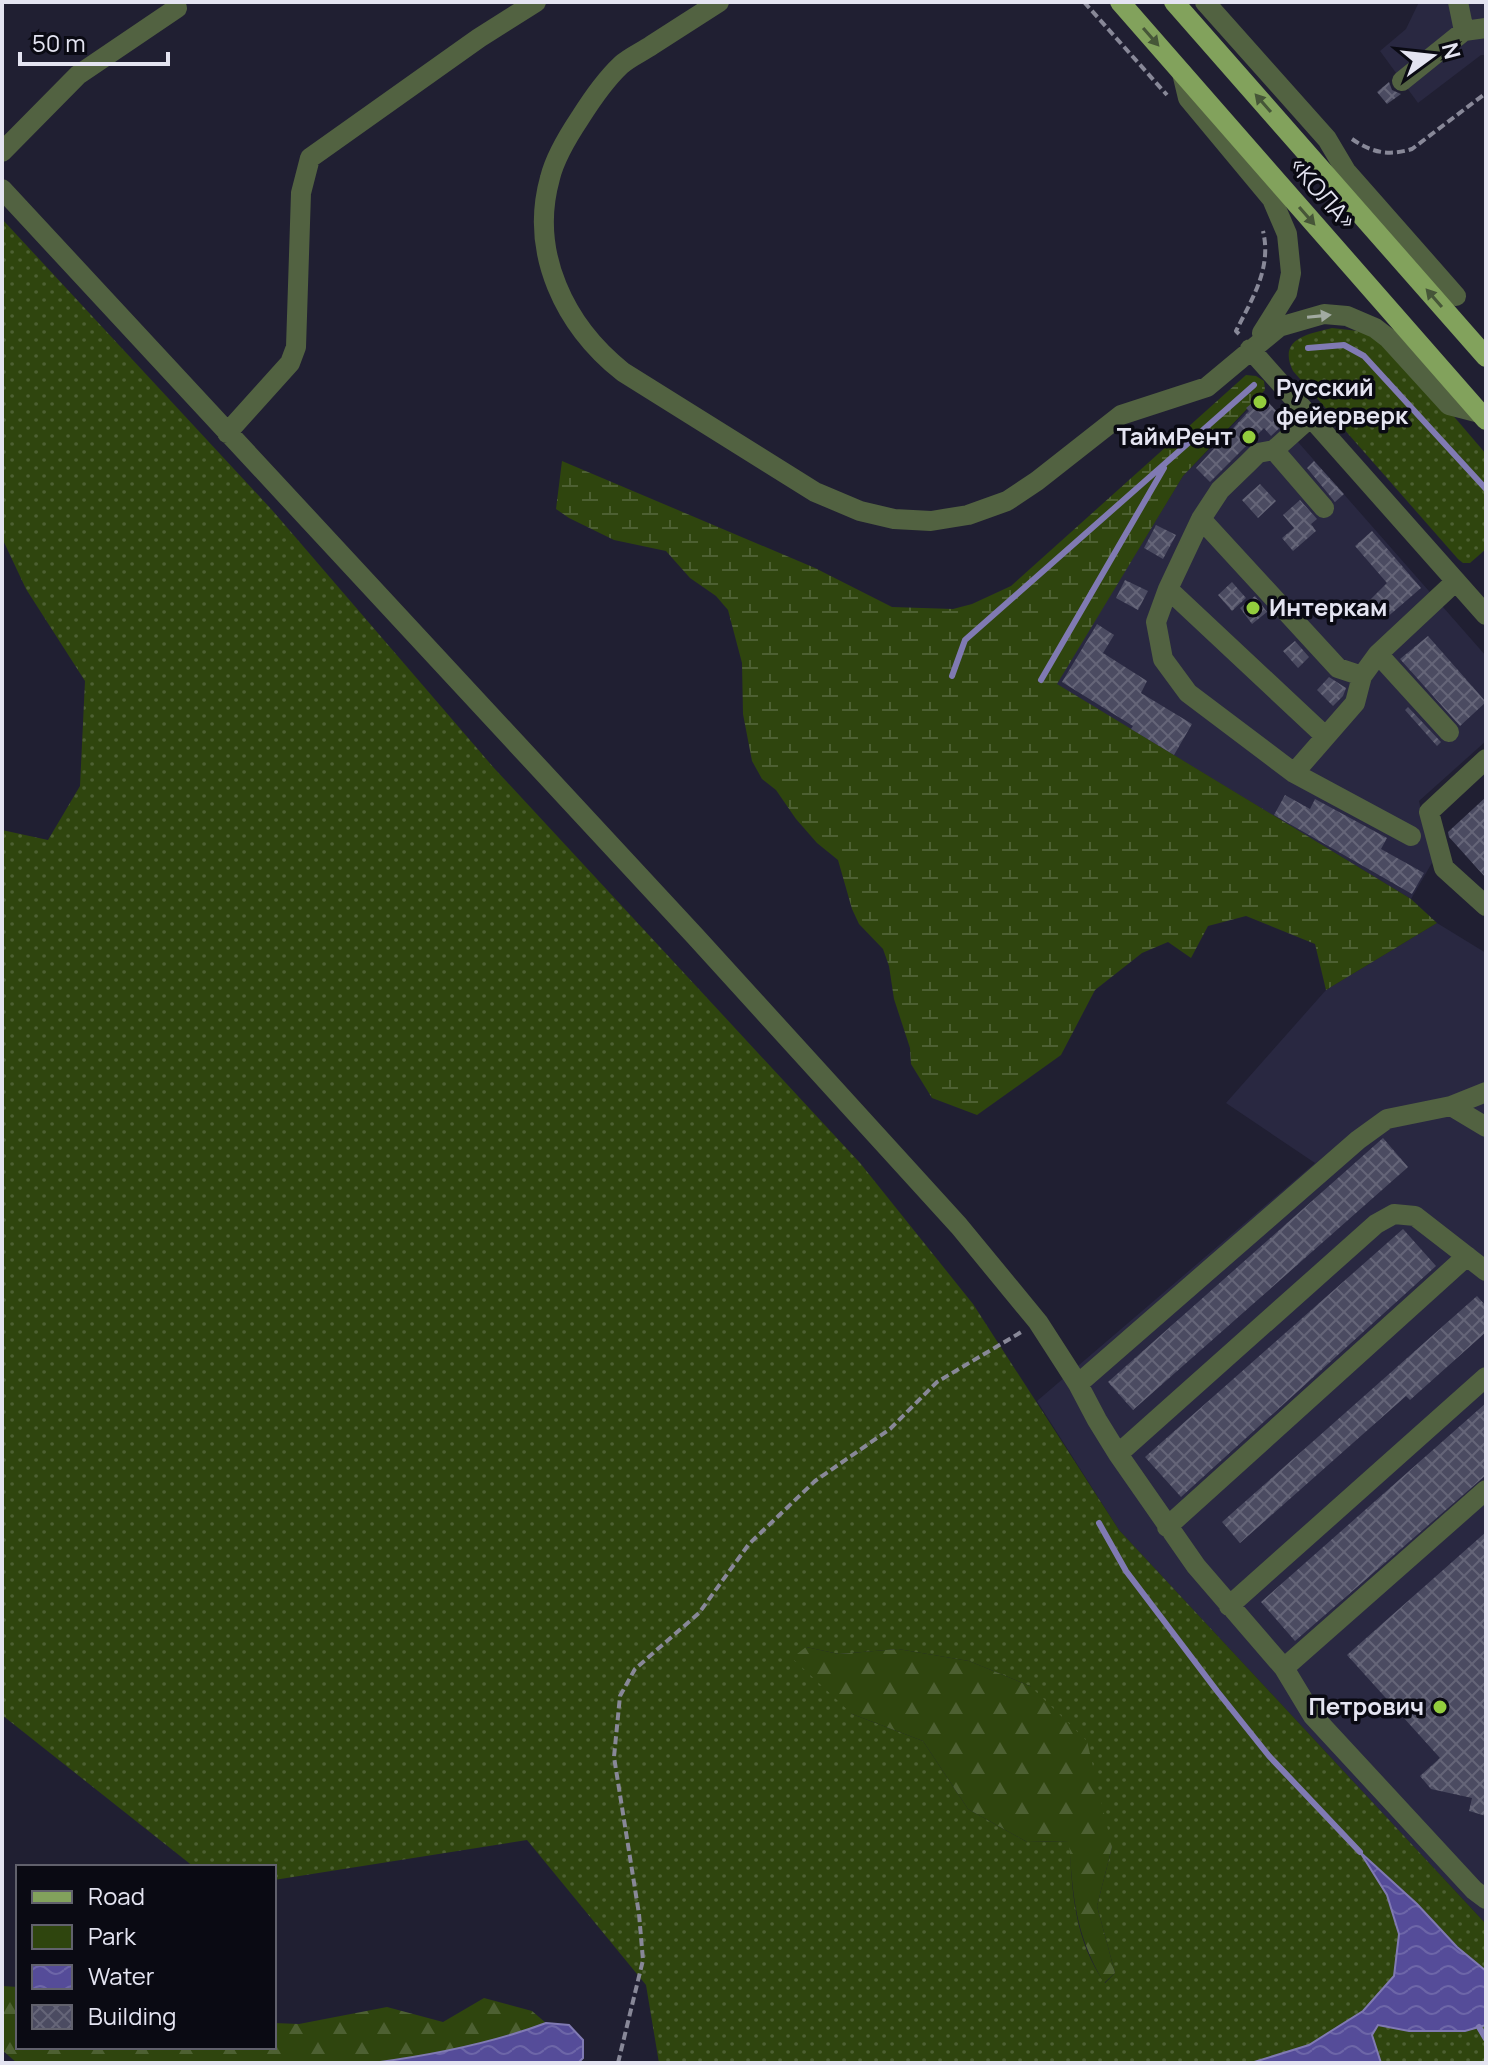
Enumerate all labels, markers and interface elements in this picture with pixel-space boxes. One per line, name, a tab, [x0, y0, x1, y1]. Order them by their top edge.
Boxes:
scale bar	[20, 16, 168, 66]
north arrow	[1392, 16, 1472, 96]
text: 50 m	[32, 26, 86, 59]
one-way arrow	[1142, 27, 1159, 47]
text: N	[1435, 39, 1468, 62]
one-way arrow	[1255, 93, 1272, 113]
street label: «КОЛА»	[1282, 149, 1364, 237]
one-way arrow	[1298, 205, 1315, 225]
one-way arrow	[1426, 289, 1444, 308]
one-way arrow	[1306, 310, 1331, 323]
place label: Русский фейерверк	[1276, 370, 1409, 431]
marker: Русский фейерверк	[1251, 393, 1269, 411]
place label: ТаймРент	[1117, 419, 1233, 452]
marker: ТаймРент	[1240, 428, 1258, 446]
place label: Интеркам	[1269, 590, 1387, 623]
marker: Интеркам	[1244, 599, 1262, 617]
place label: Петрович	[1308, 1689, 1424, 1722]
marker: Петрович	[1431, 1698, 1449, 1716]
legend	[16, 1865, 276, 2049]
text: Road	[88, 1879, 145, 1912]
text: Park	[88, 1919, 137, 1952]
text: Water	[88, 1959, 155, 1992]
text: Building	[88, 1999, 176, 2032]

